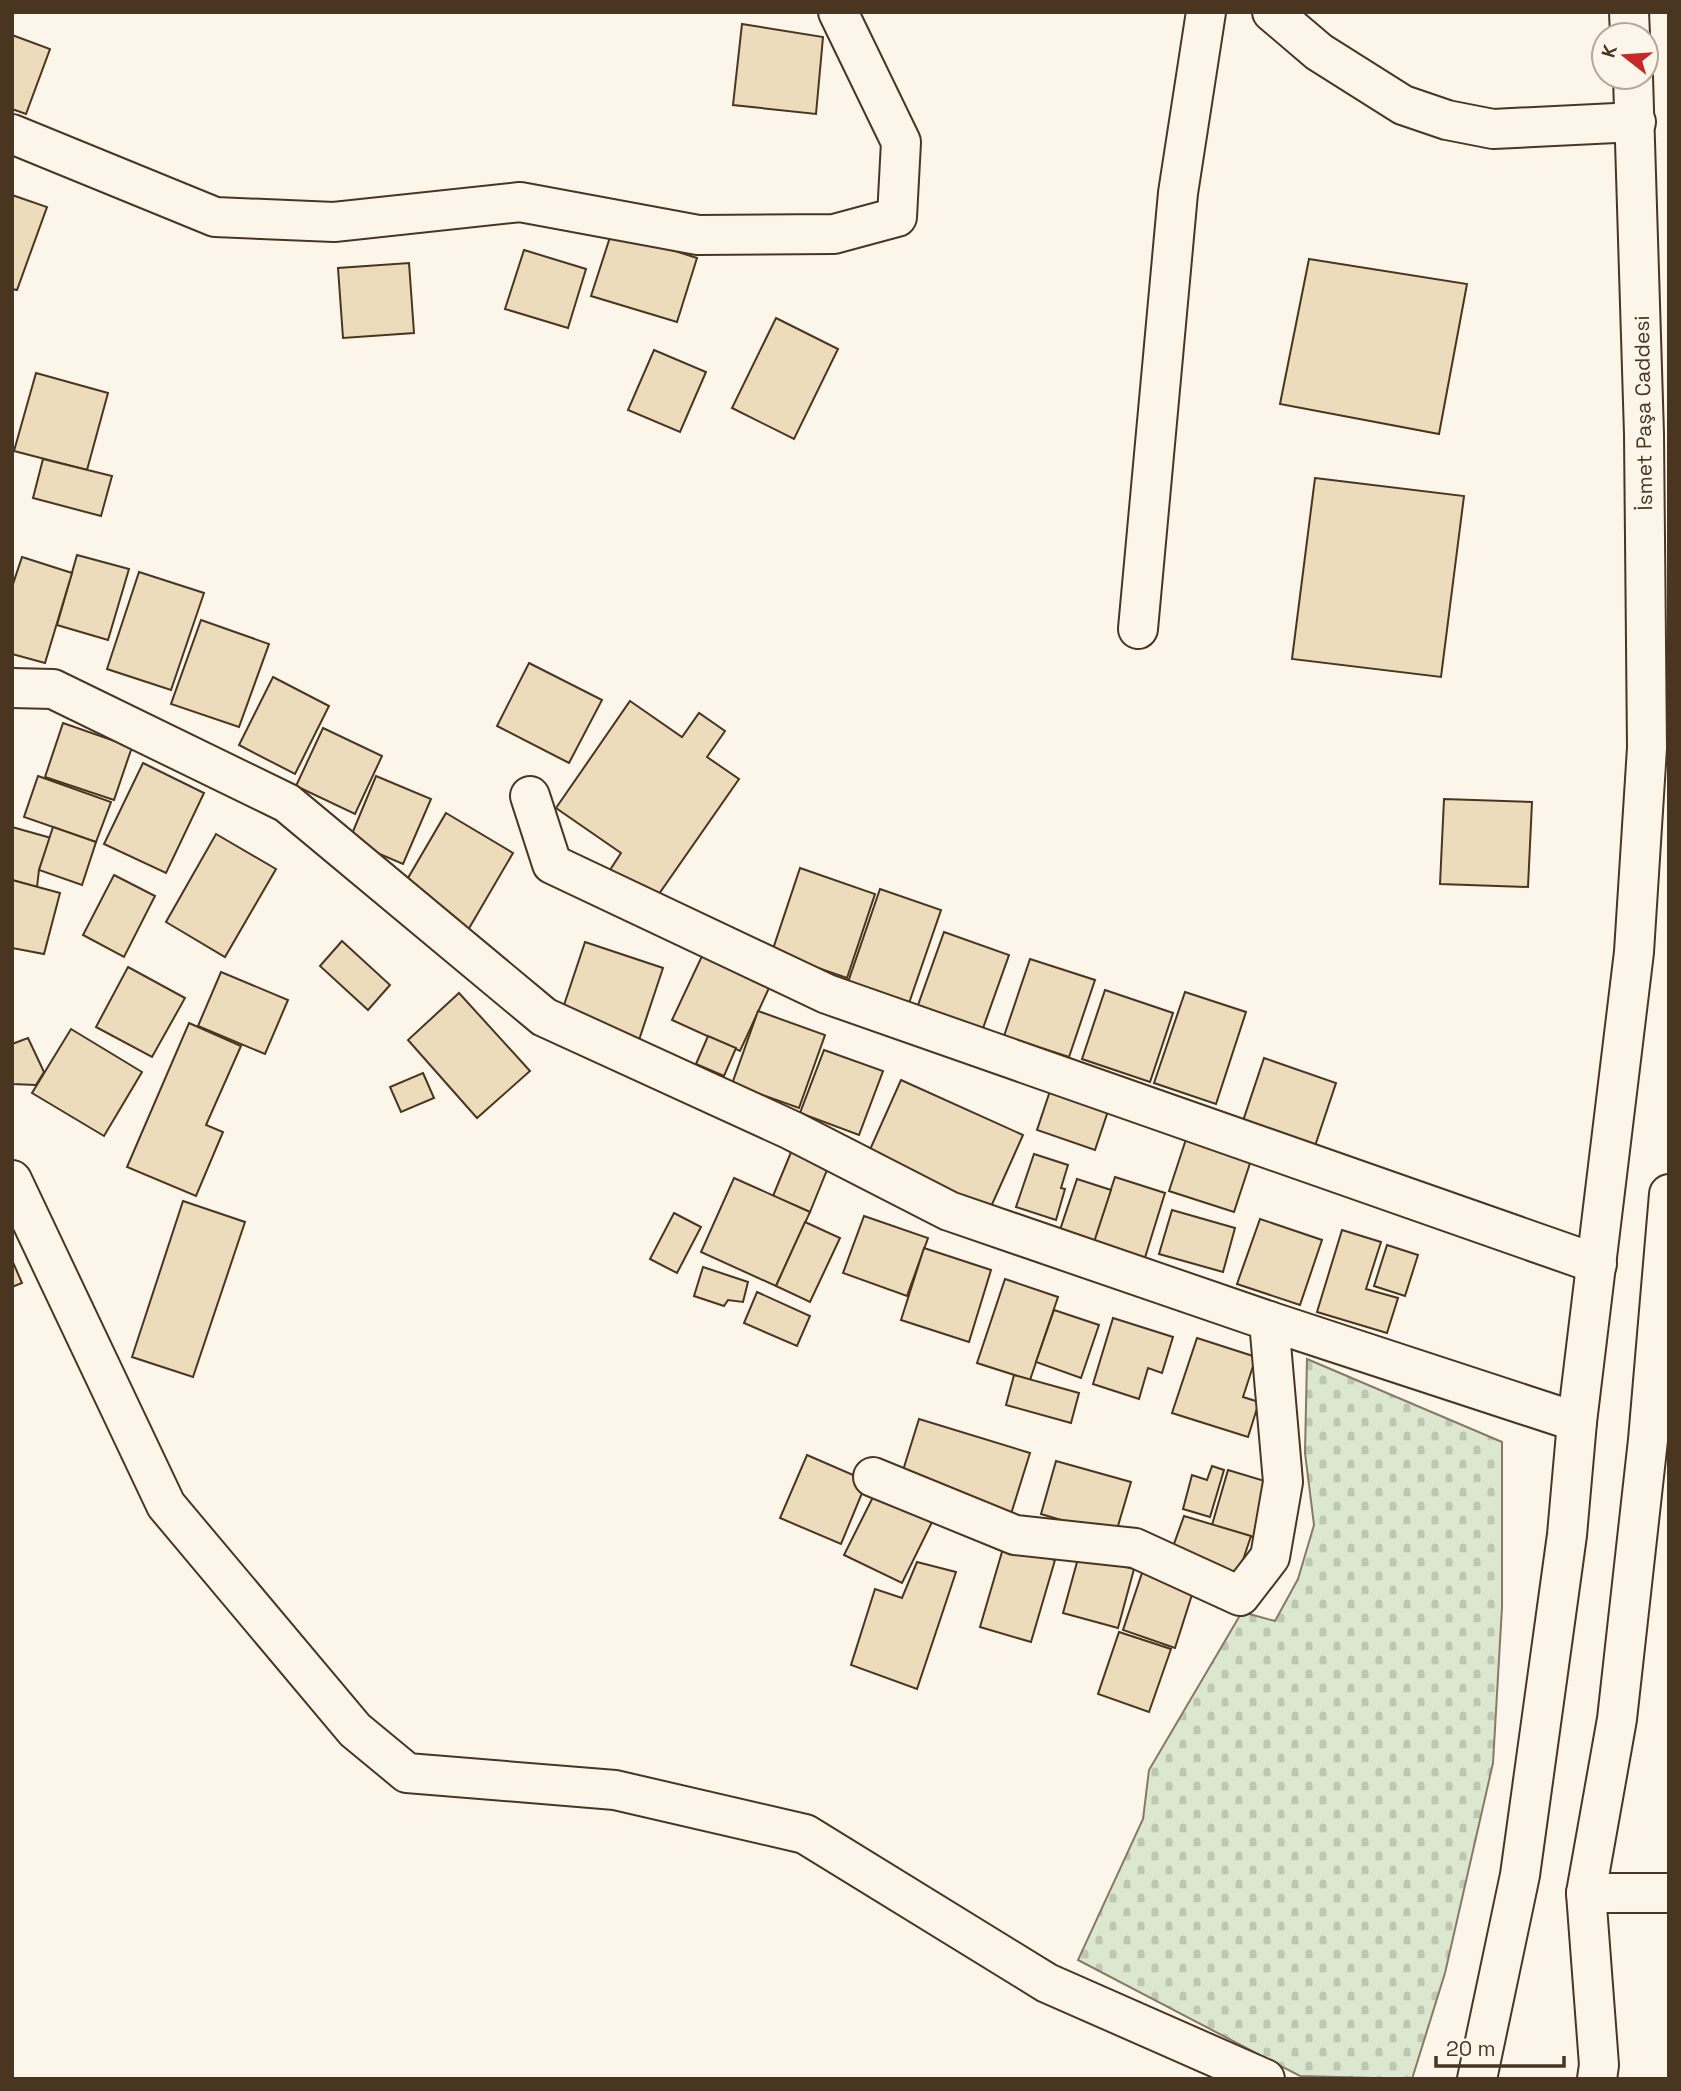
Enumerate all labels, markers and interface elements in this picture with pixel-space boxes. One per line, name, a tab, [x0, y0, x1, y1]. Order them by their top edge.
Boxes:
north arrow	[1590, 21, 1660, 91]
text: K	[1596, 42, 1623, 61]
street label: İsmet Paşa Caddesi	[1628, 315, 1658, 511]
scale bar	[1436, 2024, 1564, 2068]
text: 20 m	[1446, 2035, 1496, 2062]

